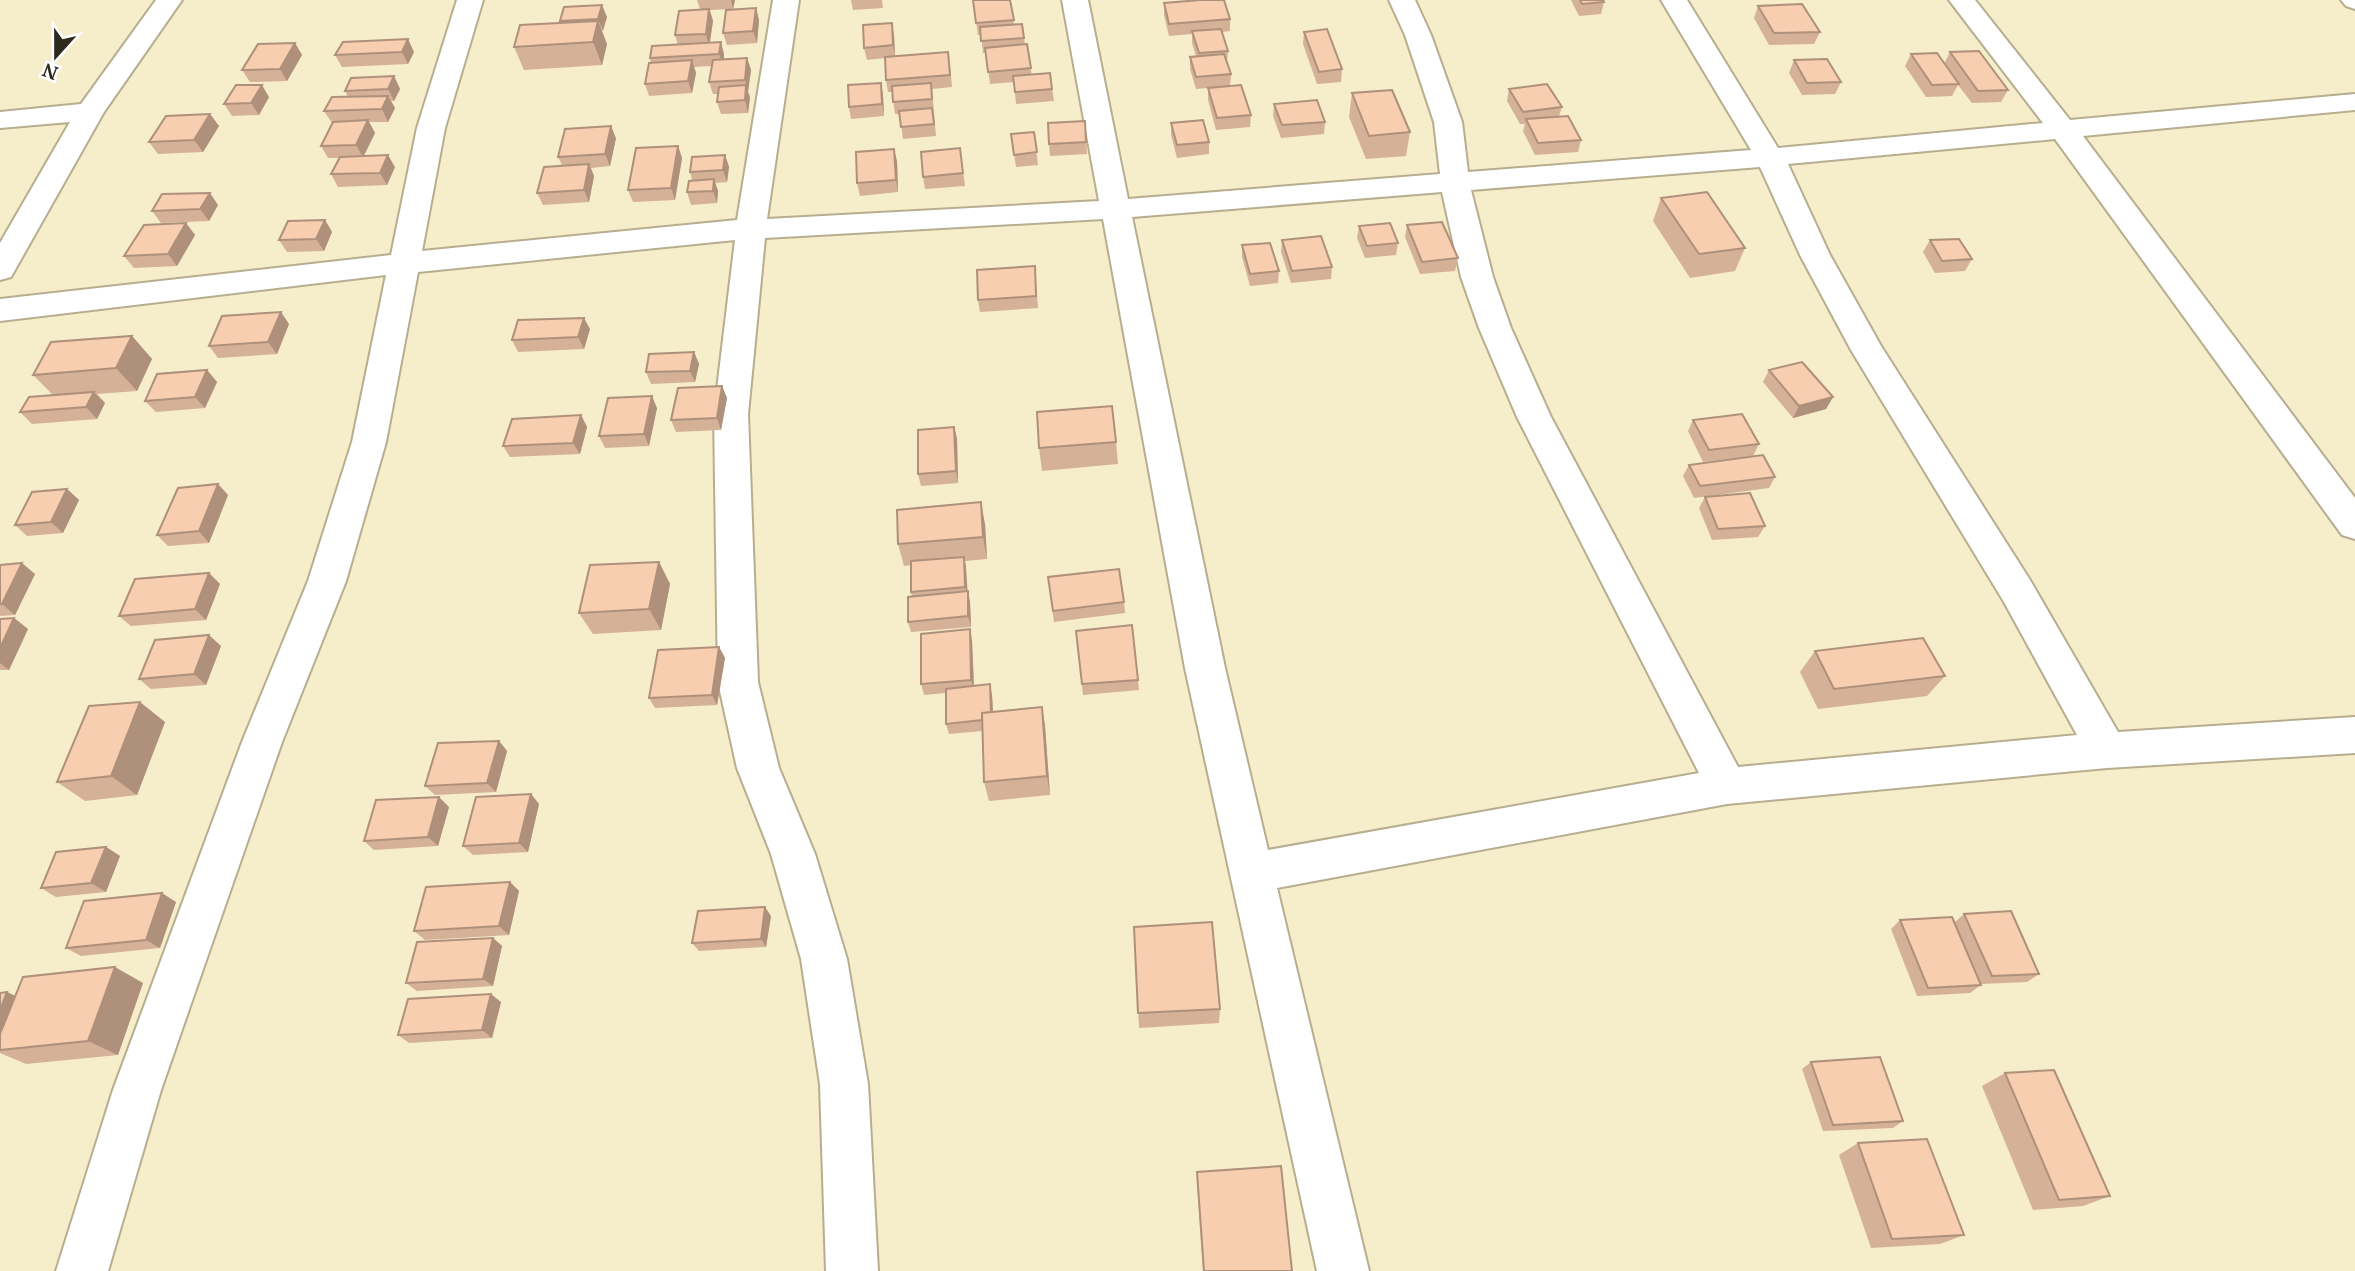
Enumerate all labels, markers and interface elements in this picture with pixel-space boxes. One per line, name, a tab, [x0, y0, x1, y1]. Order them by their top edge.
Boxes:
north arrow	[21, 21, 91, 91]
text: N	[38, 58, 61, 87]

